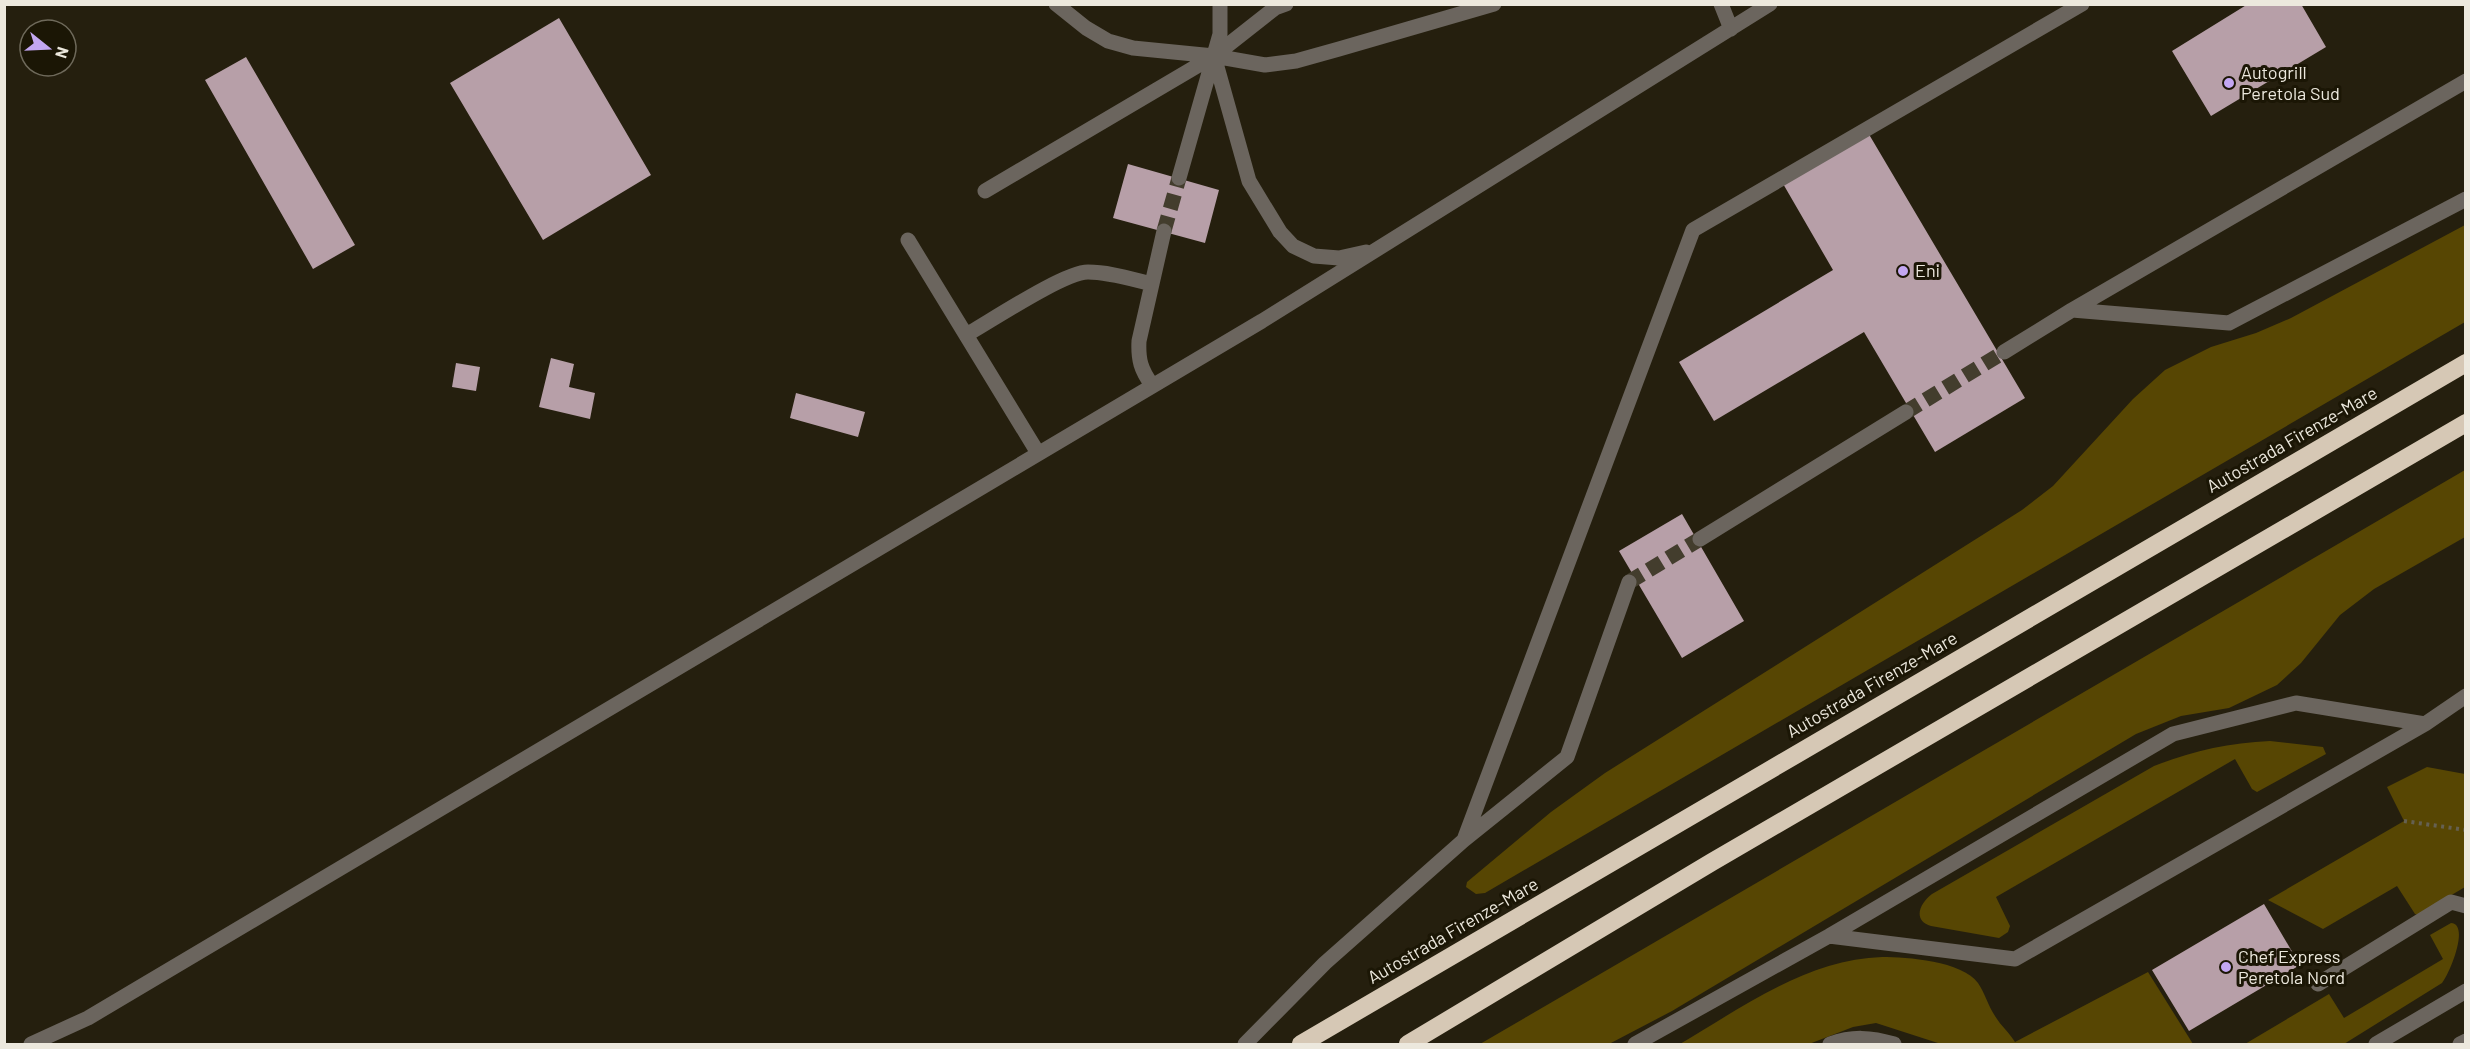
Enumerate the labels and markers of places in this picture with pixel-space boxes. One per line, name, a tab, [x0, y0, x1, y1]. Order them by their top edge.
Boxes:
place label: Autogrill Peretola Sud	[2241, 61, 2340, 104]
marker: Autogrill Peretola Sud	[2222, 76, 2236, 90]
place label: Eni	[1915, 259, 1940, 281]
marker: Eni	[1896, 264, 1910, 278]
place label: Chef Express Peretola Nord	[2238, 945, 2345, 988]
marker: Chef Express Peretola Nord	[2219, 960, 2233, 974]

